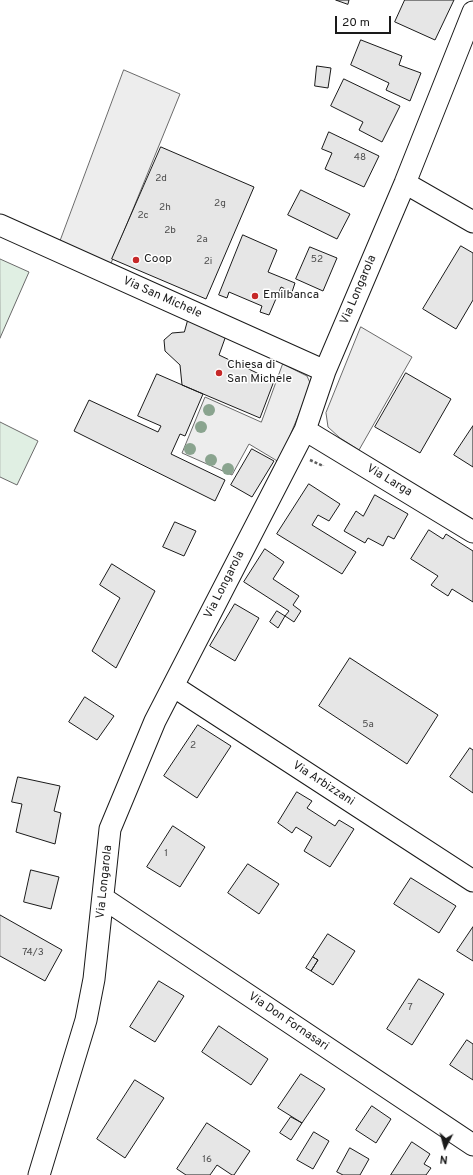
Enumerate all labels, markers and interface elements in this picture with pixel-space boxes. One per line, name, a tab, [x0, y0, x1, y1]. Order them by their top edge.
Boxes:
scale bar	[337, 8, 393, 34]
text: 20 m	[342, 15, 370, 31]
house number: 48	[354, 152, 366, 164]
house number: 2d	[155, 173, 167, 185]
house number: 2g	[214, 198, 226, 210]
house number: 2h	[159, 202, 171, 214]
house number: 2c	[137, 210, 149, 222]
house number: 2b	[164, 225, 176, 237]
house number: 2a	[196, 234, 208, 246]
place label: Coop	[144, 253, 172, 267]
street label: Via Longarola	[338, 253, 380, 327]
house number: 52	[311, 254, 323, 266]
marker: Coop	[131, 255, 141, 265]
house number: 2i	[204, 256, 212, 268]
street label: Via San Michele	[120, 274, 204, 322]
place label: Emilbanca	[263, 289, 319, 303]
marker: Emilbanca	[250, 291, 260, 301]
place label: Chiesa di San Michele	[227, 359, 292, 387]
marker: Chiesa di San Michele	[214, 368, 224, 378]
street label: Via Larga	[364, 462, 414, 500]
street label: Via Longarola	[202, 549, 248, 621]
house number: 5a	[362, 719, 374, 731]
house number: 2	[190, 740, 196, 752]
street label: Via Arbizzani	[289, 759, 357, 809]
street label: Via Longarola	[94, 844, 116, 920]
house number: 1	[164, 848, 168, 860]
house number: 74/3	[22, 947, 44, 959]
street label: Via Don Fornasari	[245, 990, 331, 1054]
house number: 7	[407, 1002, 413, 1014]
north arrow	[425, 1127, 465, 1167]
text: N	[439, 1152, 448, 1166]
house number: 16	[202, 1154, 212, 1166]

